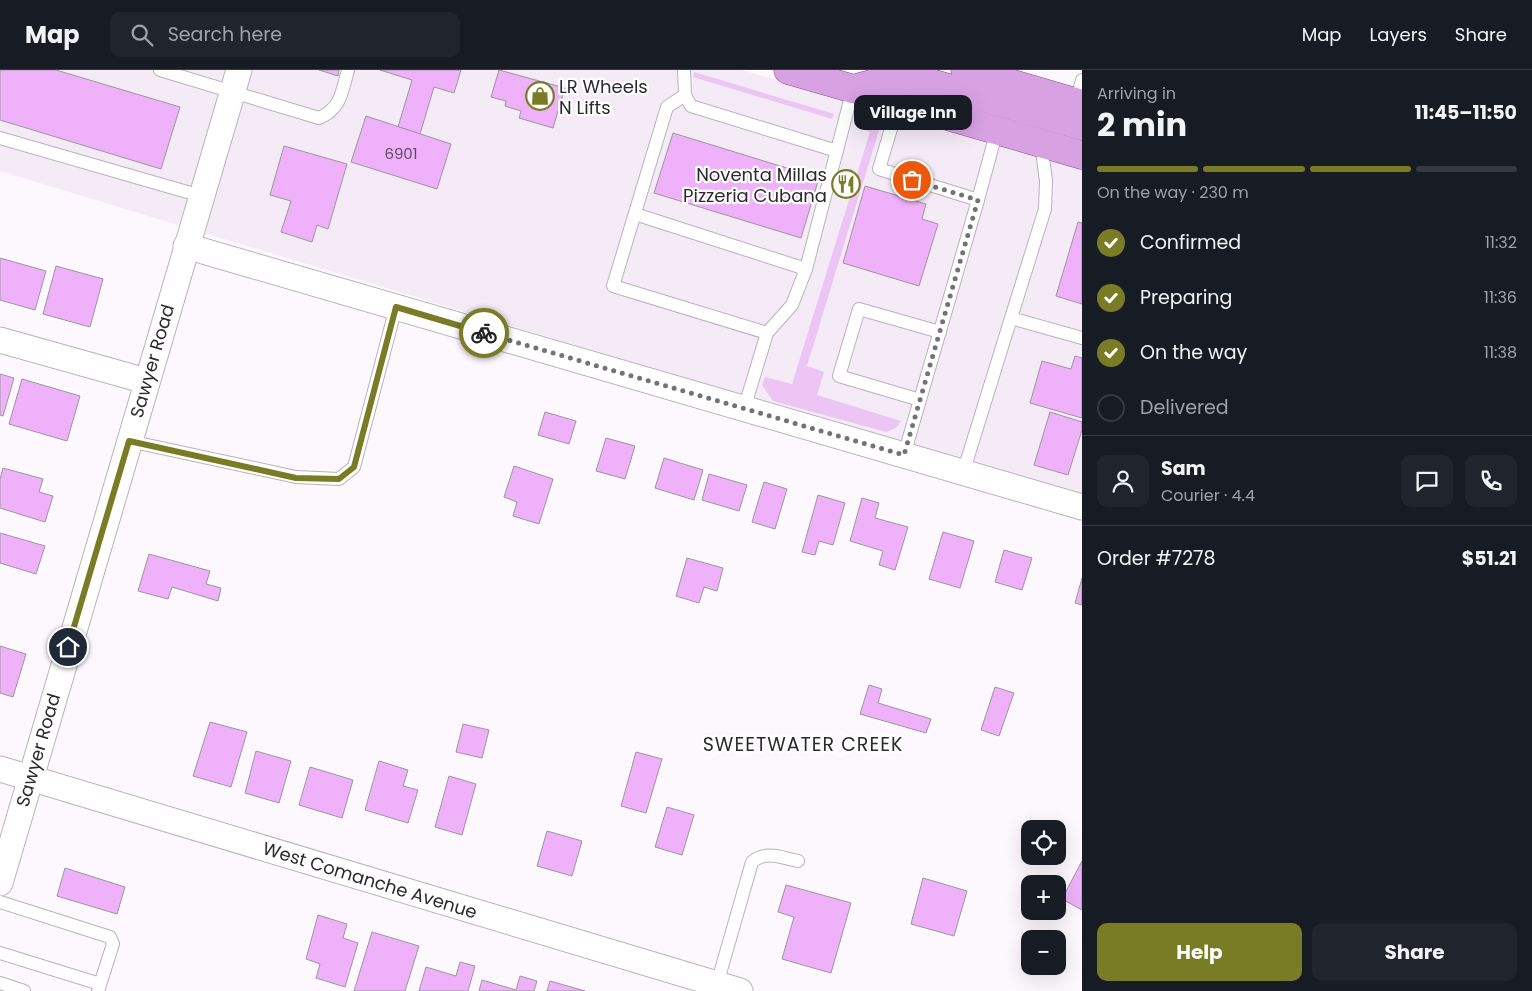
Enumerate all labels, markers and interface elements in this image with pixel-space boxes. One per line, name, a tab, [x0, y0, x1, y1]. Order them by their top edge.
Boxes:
search box	[110, 12, 460, 57]
text: Map	[25, 18, 80, 51]
icon: search	[128, 21, 156, 49]
text: Search here	[168, 21, 282, 48]
text: Map	[1302, 22, 1342, 47]
text: Layers	[1370, 22, 1427, 47]
text: Share	[1455, 22, 1507, 47]
place label: LR Wheels N Lifts	[559, 74, 648, 120]
shop icon: LR Wheels N Lifts	[525, 81, 555, 111]
text: Arriving in	[1097, 82, 1176, 105]
callout: Village Inn	[853, 95, 971, 130]
text: 11:45–11:50	[1414, 99, 1517, 126]
text: Village Inn	[869, 101, 957, 124]
text: 2 min	[1097, 102, 1187, 147]
house number: 6901	[384, 143, 418, 164]
pin	[891, 159, 933, 201]
place label: Noventa Millas Pizzeria Cubana	[683, 162, 827, 208]
icon: bag	[898, 166, 926, 194]
restaurant icon: Noventa Millas Pizzeria Cubana	[831, 169, 861, 199]
text: On the way · 230 m	[1097, 181, 1249, 204]
icon: check	[1097, 229, 1125, 257]
text: Confirmed	[1140, 229, 1241, 256]
text: 11:32	[1485, 231, 1517, 254]
icon: check	[1097, 284, 1125, 312]
text: Preparing	[1140, 284, 1232, 311]
text: 11:36	[1484, 286, 1517, 309]
street label: Sawyer Road	[124, 301, 180, 421]
courier	[459, 308, 509, 358]
icon: bike	[470, 319, 498, 347]
icon: check	[1097, 339, 1125, 367]
text: On the way	[1140, 339, 1247, 366]
text: 11:38	[1484, 341, 1517, 364]
text: Delivered	[1140, 394, 1229, 421]
button: person	[1097, 455, 1149, 507]
text: Sam	[1161, 455, 1206, 482]
button: chat	[1401, 455, 1453, 507]
button: phone	[1465, 455, 1517, 507]
text: Courier · 4.4	[1161, 484, 1255, 507]
text: Order #7278	[1097, 545, 1215, 572]
text: $51.21	[1462, 545, 1517, 572]
pin	[47, 626, 89, 668]
icon: home	[54, 633, 82, 661]
street label: Sawyer Road	[10, 690, 66, 810]
district label: SWEETWATER CREEK	[703, 731, 903, 758]
map controls	[1021, 820, 1066, 975]
button: locate	[1021, 820, 1066, 865]
street label: West Comanche Avenue	[260, 835, 480, 925]
button: +	[1021, 875, 1066, 920]
button: Help	[1097, 923, 1302, 981]
button: Share	[1312, 923, 1517, 981]
button: −	[1021, 930, 1066, 975]

